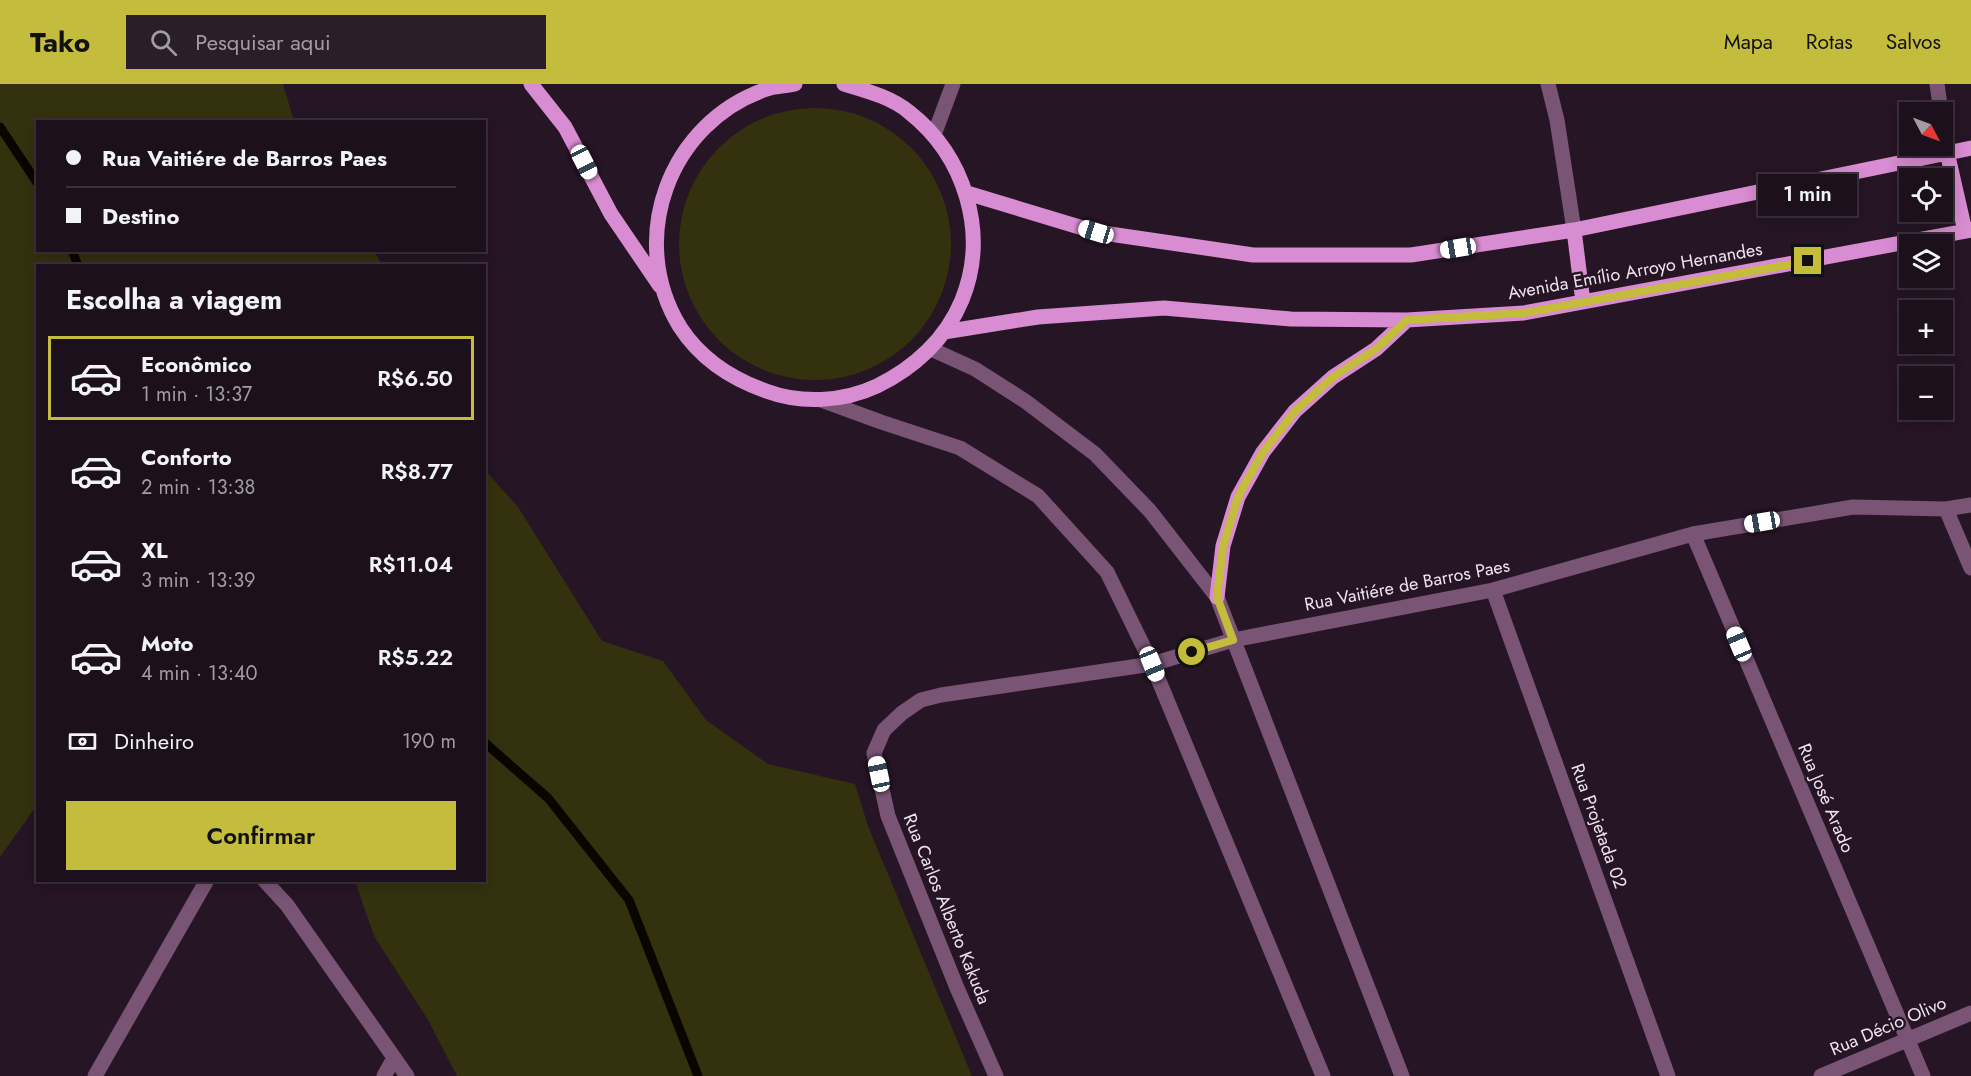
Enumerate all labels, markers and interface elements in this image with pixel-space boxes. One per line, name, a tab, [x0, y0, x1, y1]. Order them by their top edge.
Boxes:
search box	[126, 15, 546, 69]
text: Tako	[30, 22, 90, 63]
icon: search	[147, 26, 180, 59]
text: Pesquisar aqui	[195, 26, 331, 58]
text: Mapa	[1724, 27, 1773, 57]
text: Rotas	[1806, 27, 1853, 57]
text: Salvos	[1886, 27, 1941, 57]
north arrow	[1899, 102, 1953, 156]
map controls	[1899, 102, 1953, 420]
text: Rua Vaitiére de Barros Paes	[102, 142, 387, 174]
car	[568, 142, 600, 182]
button: locate	[1899, 168, 1953, 222]
callout: 1 min	[1758, 174, 1858, 216]
text: 1 min	[1783, 180, 1832, 209]
text: Destino	[102, 200, 179, 232]
car	[1076, 218, 1116, 246]
button: layers	[1899, 234, 1953, 288]
car	[1439, 236, 1477, 260]
street label: Avenida Emílio Arroyo Hernandes	[1506, 236, 1764, 306]
route end	[1794, 247, 1821, 274]
text: Escolha a viagem	[66, 280, 282, 319]
button: +	[1899, 300, 1953, 354]
text: Econômico	[141, 348, 252, 380]
icon: car	[69, 351, 123, 405]
text: R$6.50	[377, 362, 453, 394]
button: −	[1899, 366, 1953, 420]
text: 1 min · 13:37	[141, 380, 252, 409]
text: Conforto	[141, 441, 232, 473]
icon: car	[69, 444, 123, 498]
text: R$8.77	[381, 455, 453, 487]
text: 2 min · 13:38	[141, 473, 255, 502]
car	[1743, 510, 1781, 534]
text: XL	[141, 534, 168, 566]
icon: car	[69, 537, 123, 591]
text: R$11.04	[369, 548, 453, 580]
street label: Rua Vaitiére de Barros Paes	[1302, 552, 1512, 618]
text: 3 min · 13:39	[141, 566, 256, 595]
car	[1724, 624, 1754, 664]
text: Moto	[141, 627, 194, 659]
icon: car	[69, 630, 123, 684]
route start	[1178, 638, 1205, 665]
text: R$5.22	[378, 641, 453, 673]
car	[1137, 644, 1167, 684]
text: 4 min · 13:40	[141, 659, 258, 688]
icon: cash	[66, 725, 99, 758]
text: Dinheiro	[114, 725, 194, 757]
text: 190 m	[402, 727, 456, 756]
street label: Rua José Arado	[1791, 739, 1861, 857]
car	[866, 755, 892, 793]
street label: Rua Projetada 02	[1564, 760, 1634, 892]
button: Confirmar	[66, 801, 456, 870]
street label: Rua Carlos Alberto Kakuda	[897, 810, 997, 1008]
street label: Rua Décio Olivo	[1826, 990, 1950, 1062]

